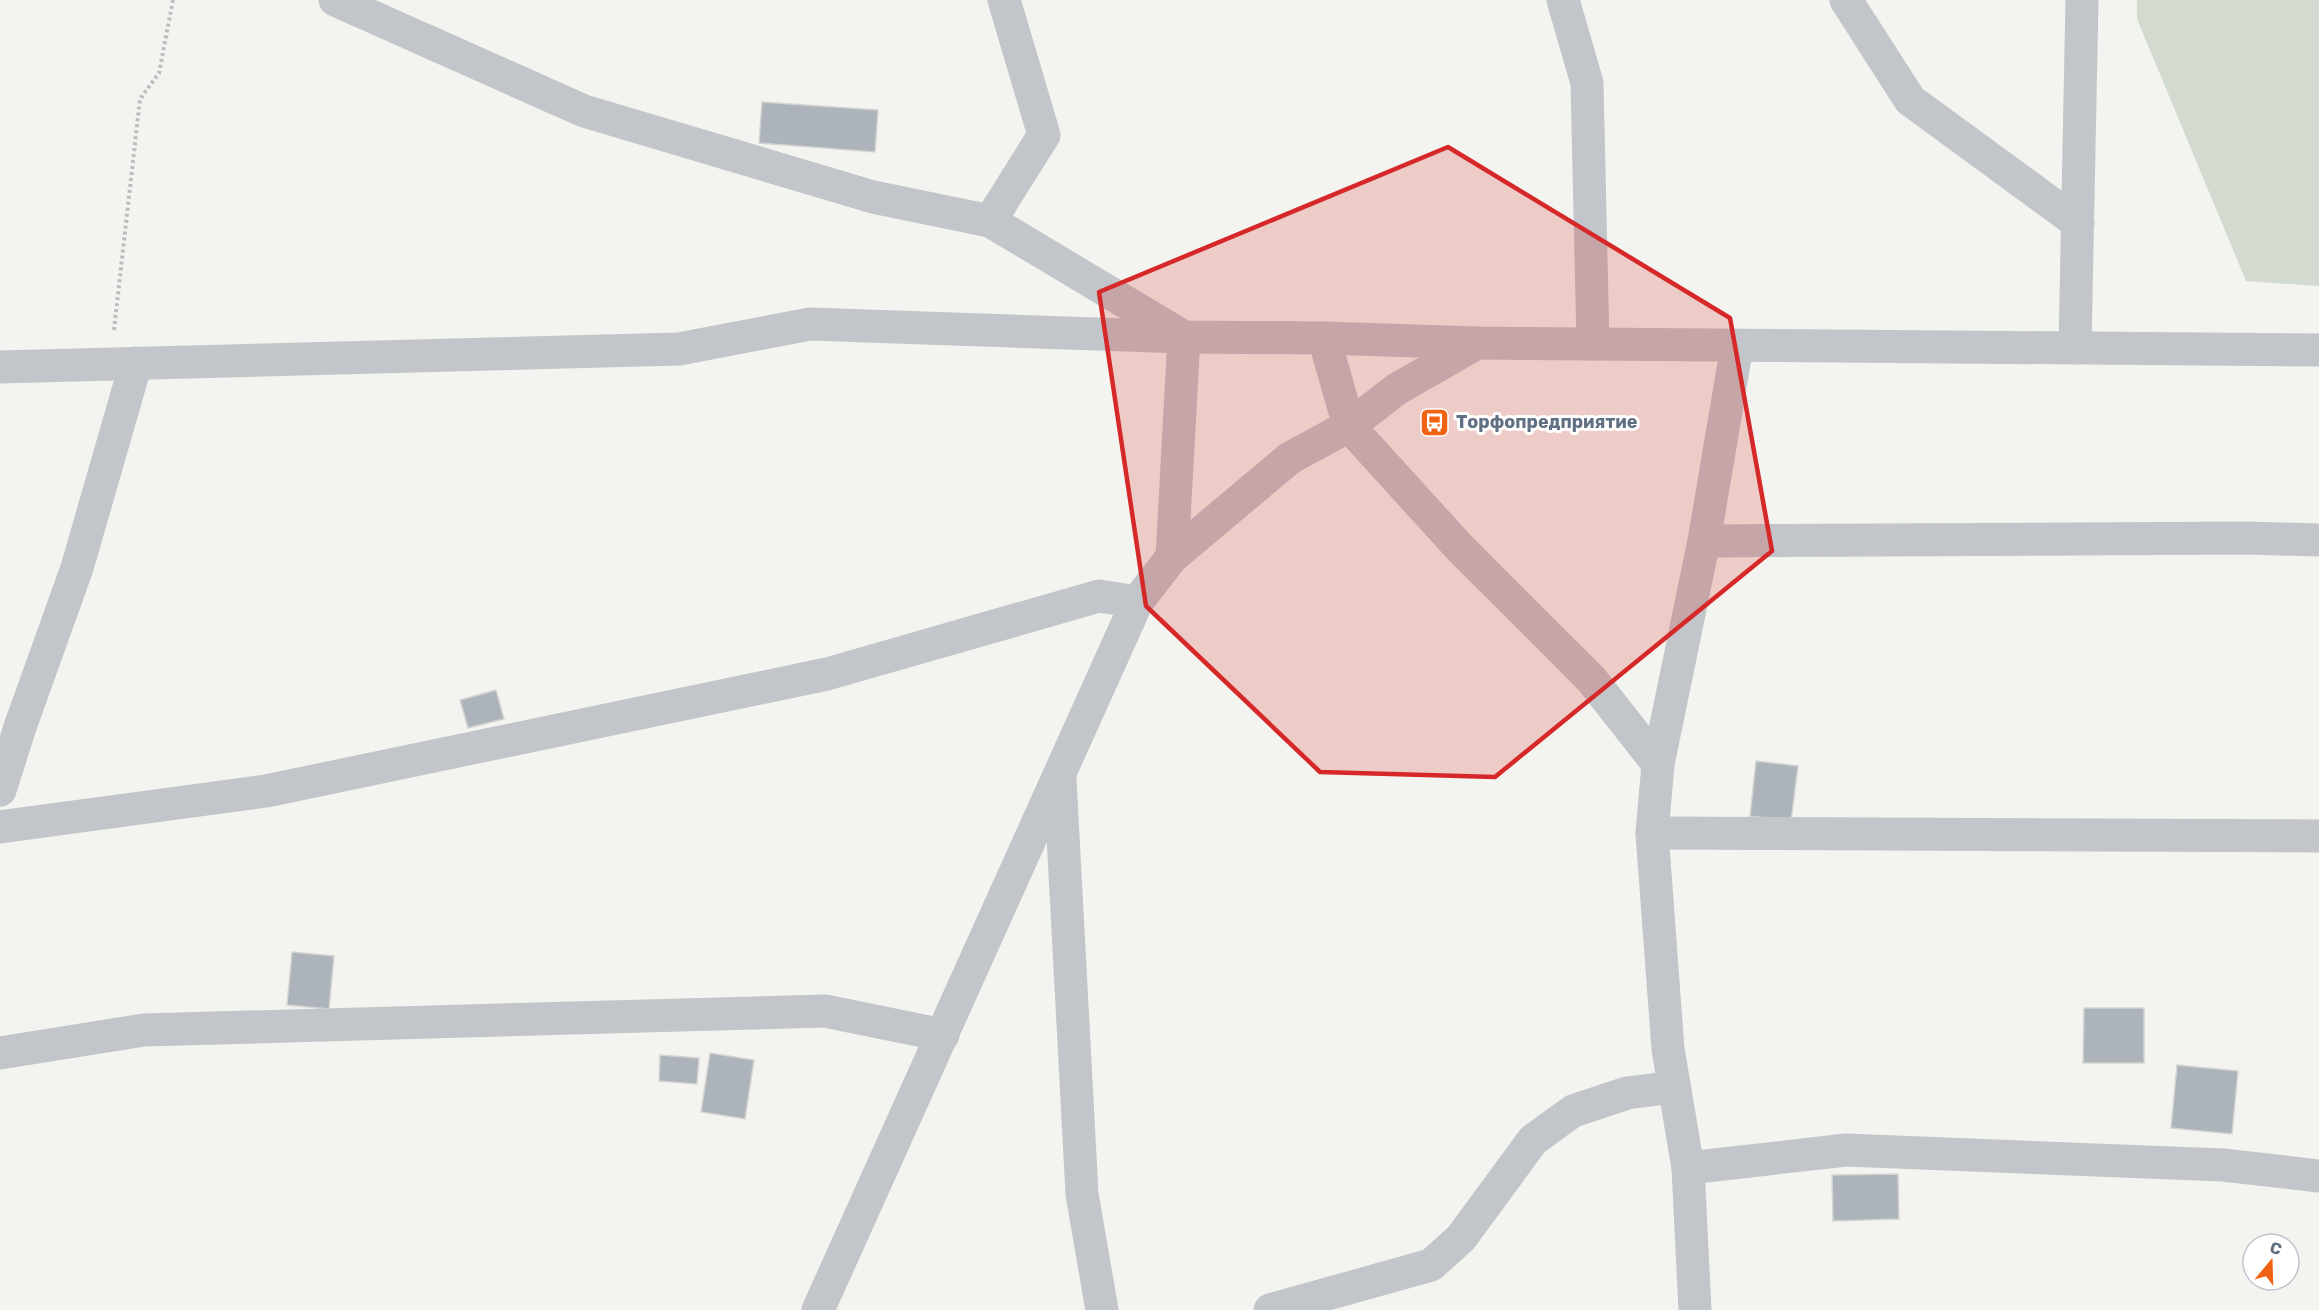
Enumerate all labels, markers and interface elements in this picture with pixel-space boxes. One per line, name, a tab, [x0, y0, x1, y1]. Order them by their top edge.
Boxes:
bus stop icon: Торфопредприятие	[1419, 406, 1451, 438]
place label: Торфопредприятие	[1456, 411, 1638, 433]
north arrow	[2241, 1232, 2301, 1292]
text: С	[2267, 1237, 2284, 1259]

